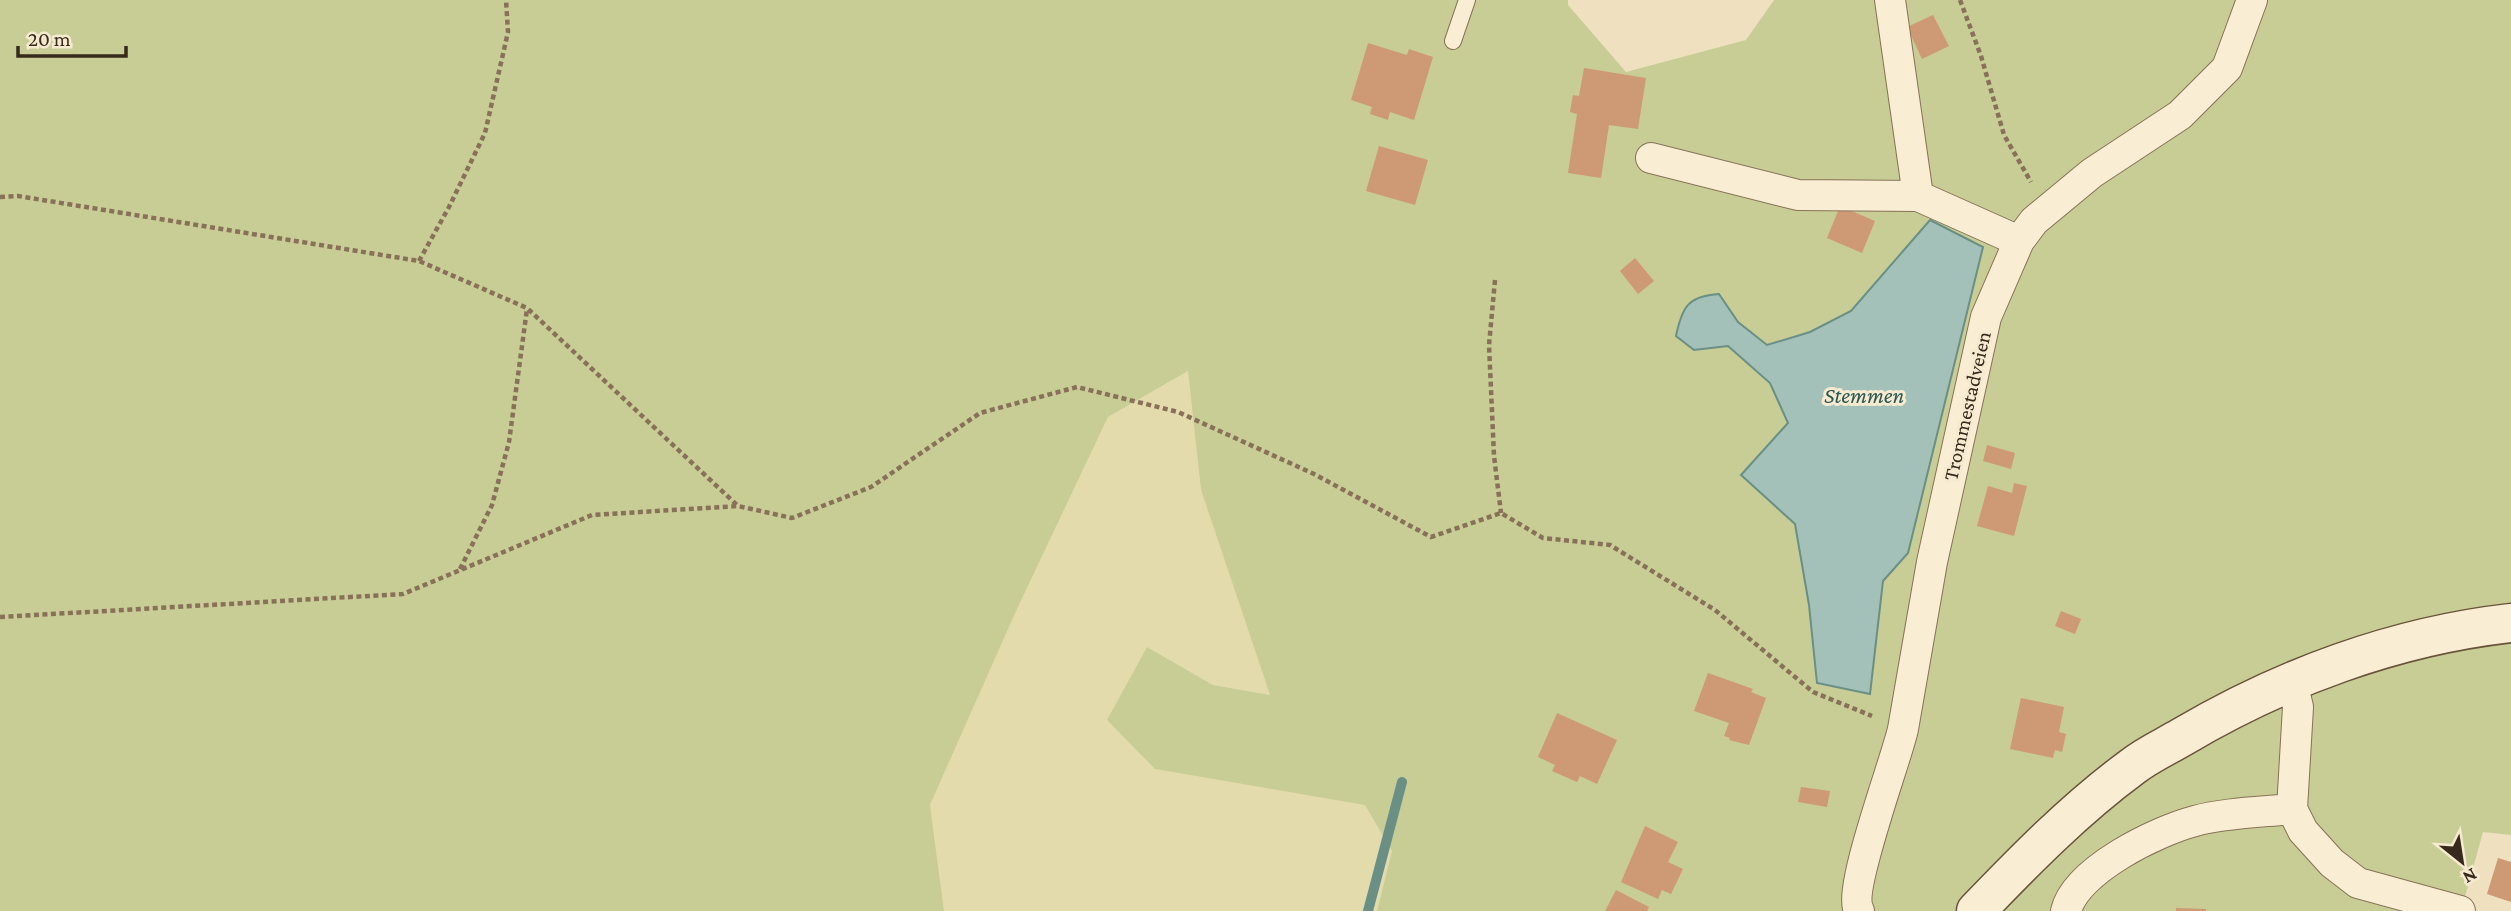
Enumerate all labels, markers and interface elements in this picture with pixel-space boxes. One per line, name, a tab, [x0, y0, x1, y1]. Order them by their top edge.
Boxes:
scale bar	[18, 14, 126, 58]
text: 20 m	[28, 27, 71, 51]
street label: Trommestadveien	[1938, 329, 1996, 483]
water label: Stemmen	[1824, 382, 1904, 408]
north arrow	[2427, 827, 2497, 897]
text: N	[2459, 864, 2481, 889]

